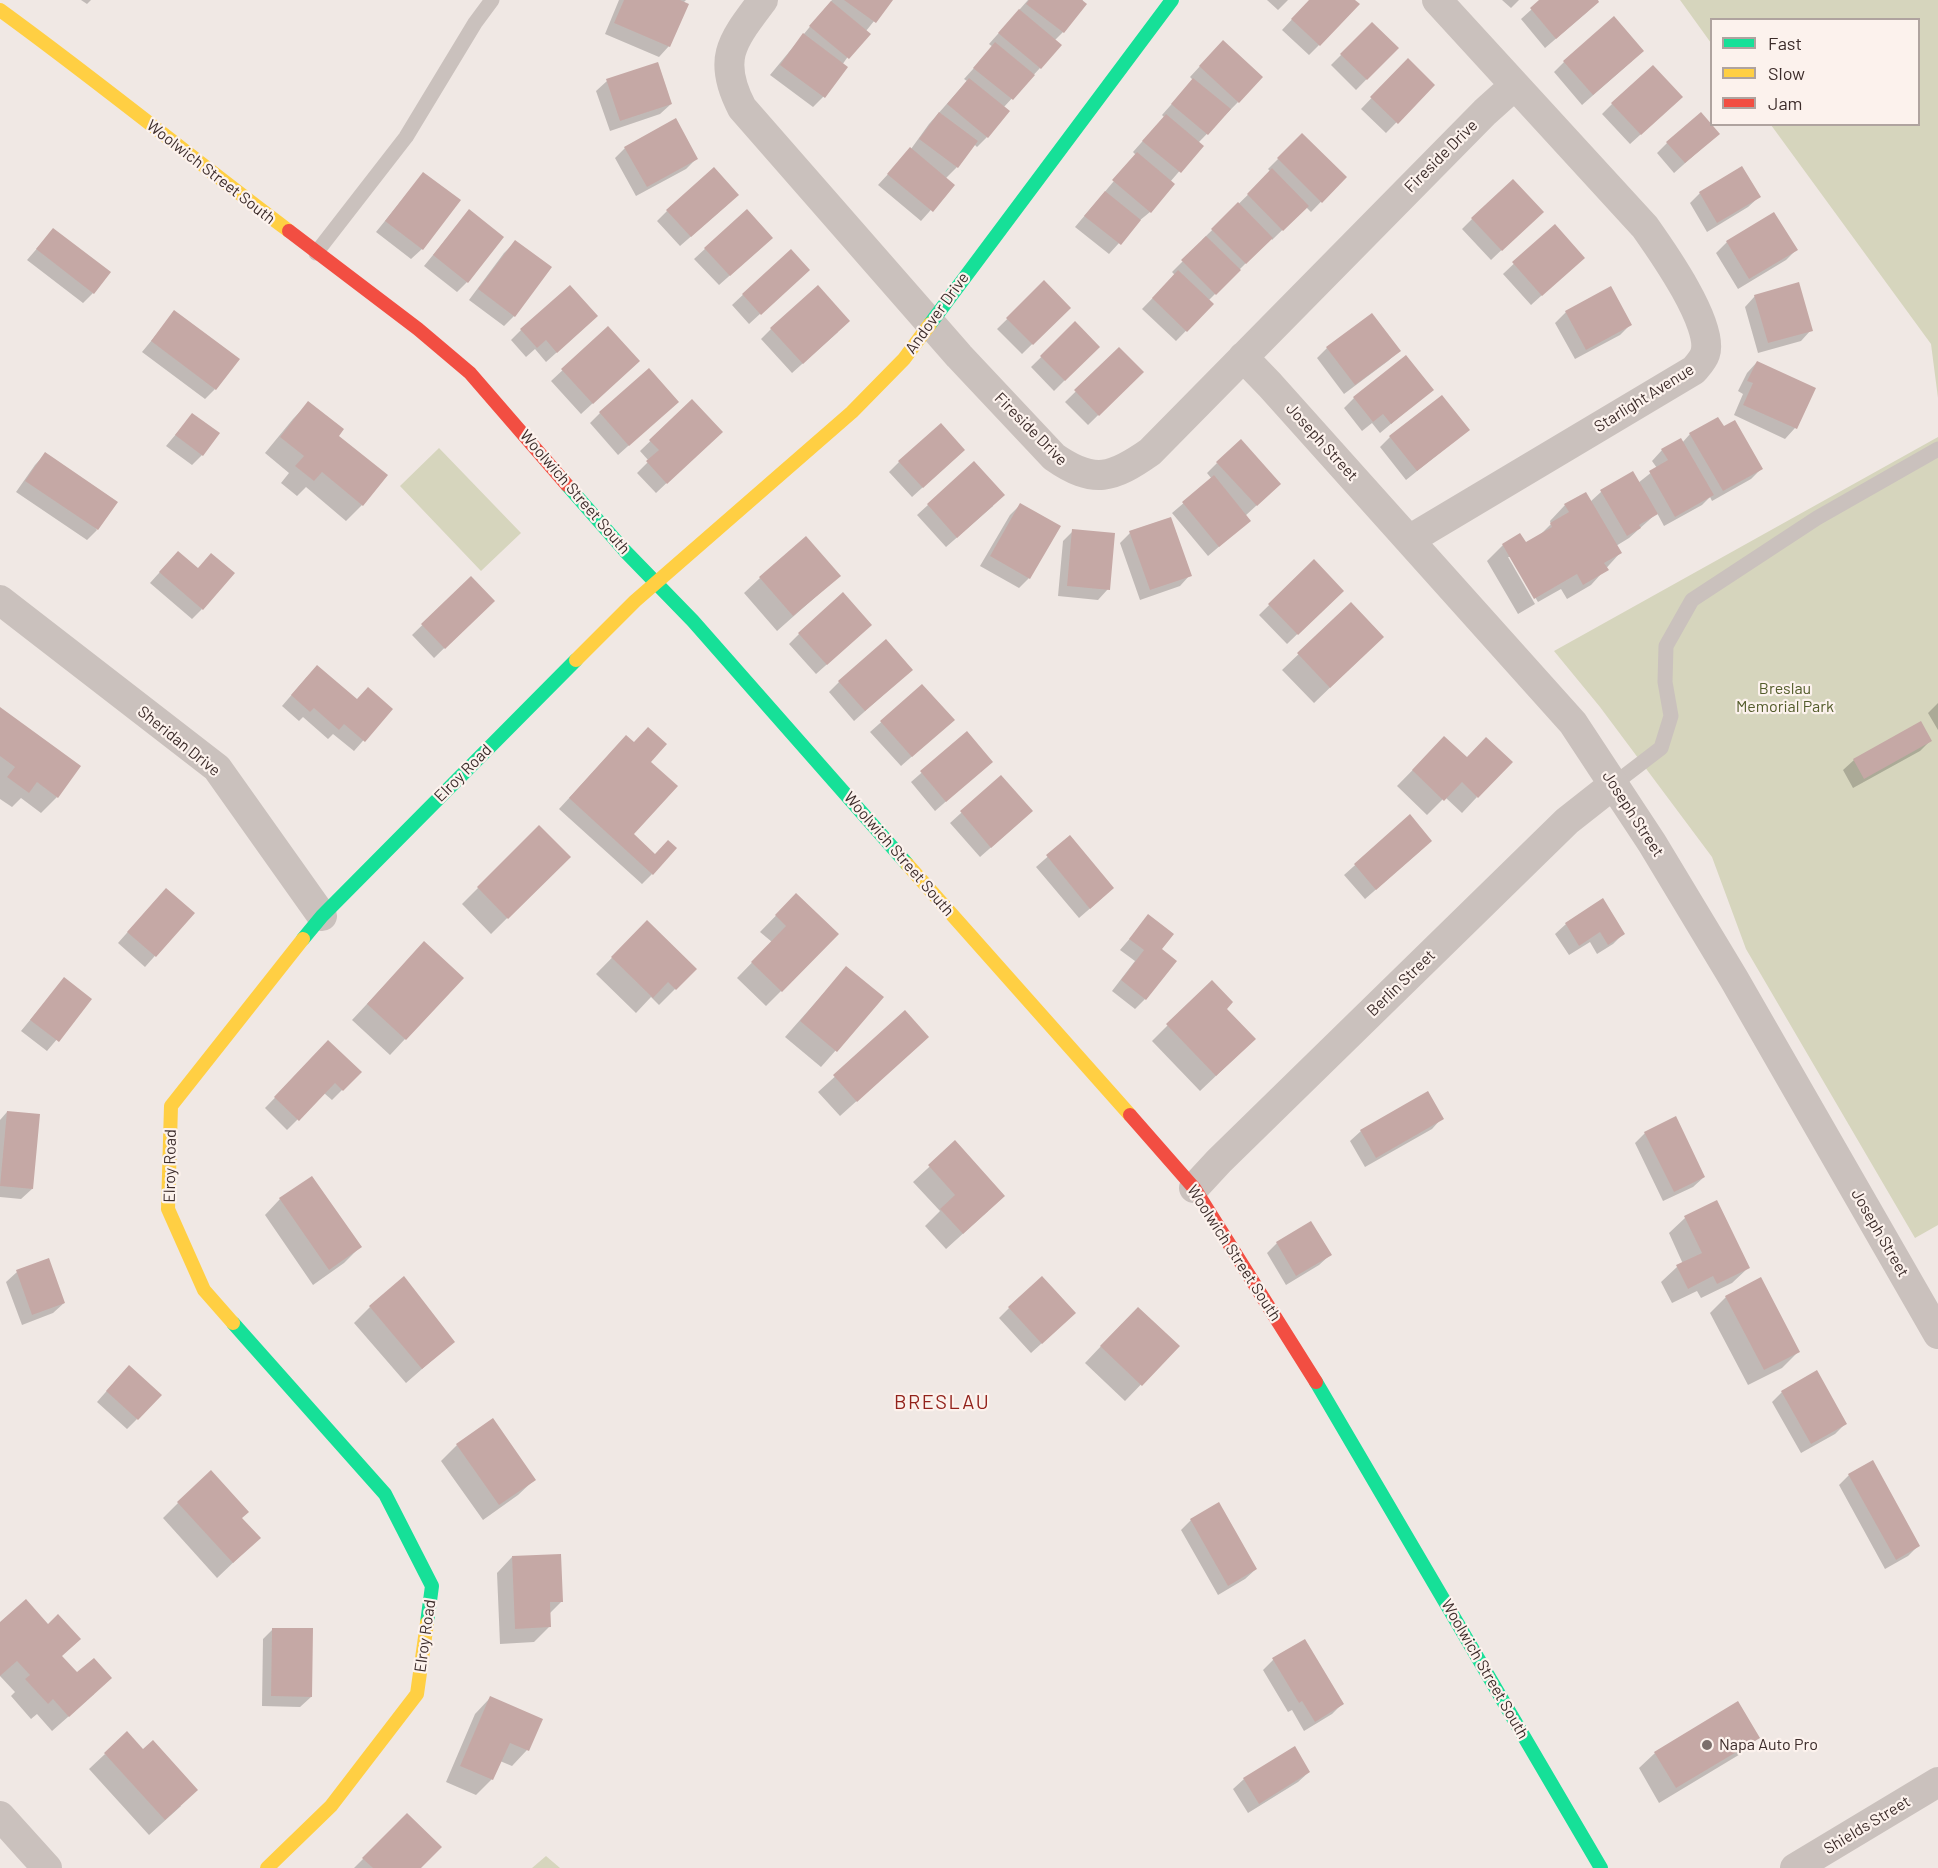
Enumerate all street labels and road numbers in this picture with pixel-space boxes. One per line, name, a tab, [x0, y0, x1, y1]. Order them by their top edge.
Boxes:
street label: Woolwich Street South	[143, 116, 279, 228]
street label: Fireside Drive	[1401, 116, 1481, 196]
street label: Andover Drive	[901, 269, 973, 357]
street label: Starlight Avenue	[1591, 360, 1697, 436]
street label: Fireside Drive	[991, 389, 1071, 469]
street label: Joseph Street	[1282, 399, 1362, 485]
street label: Woolwich Street South	[516, 426, 634, 558]
street label: Sheridan Drive	[134, 702, 224, 780]
street label: Elroy Road	[430, 740, 496, 806]
street label: Joseph Street	[1598, 767, 1668, 861]
street label: Woolwich Street South	[840, 788, 958, 920]
street label: Berlin Street	[1363, 946, 1439, 1020]
street label: Elroy Road	[160, 1129, 180, 1203]
street label: Woolwich Street South	[1183, 1181, 1285, 1325]
street label: Joseph Street	[1847, 1186, 1913, 1280]
street label: Woolwich Street South	[1437, 1596, 1533, 1742]
street label: Elroy Road	[410, 1598, 440, 1674]
street label: Shields Street	[1820, 1792, 1914, 1858]

